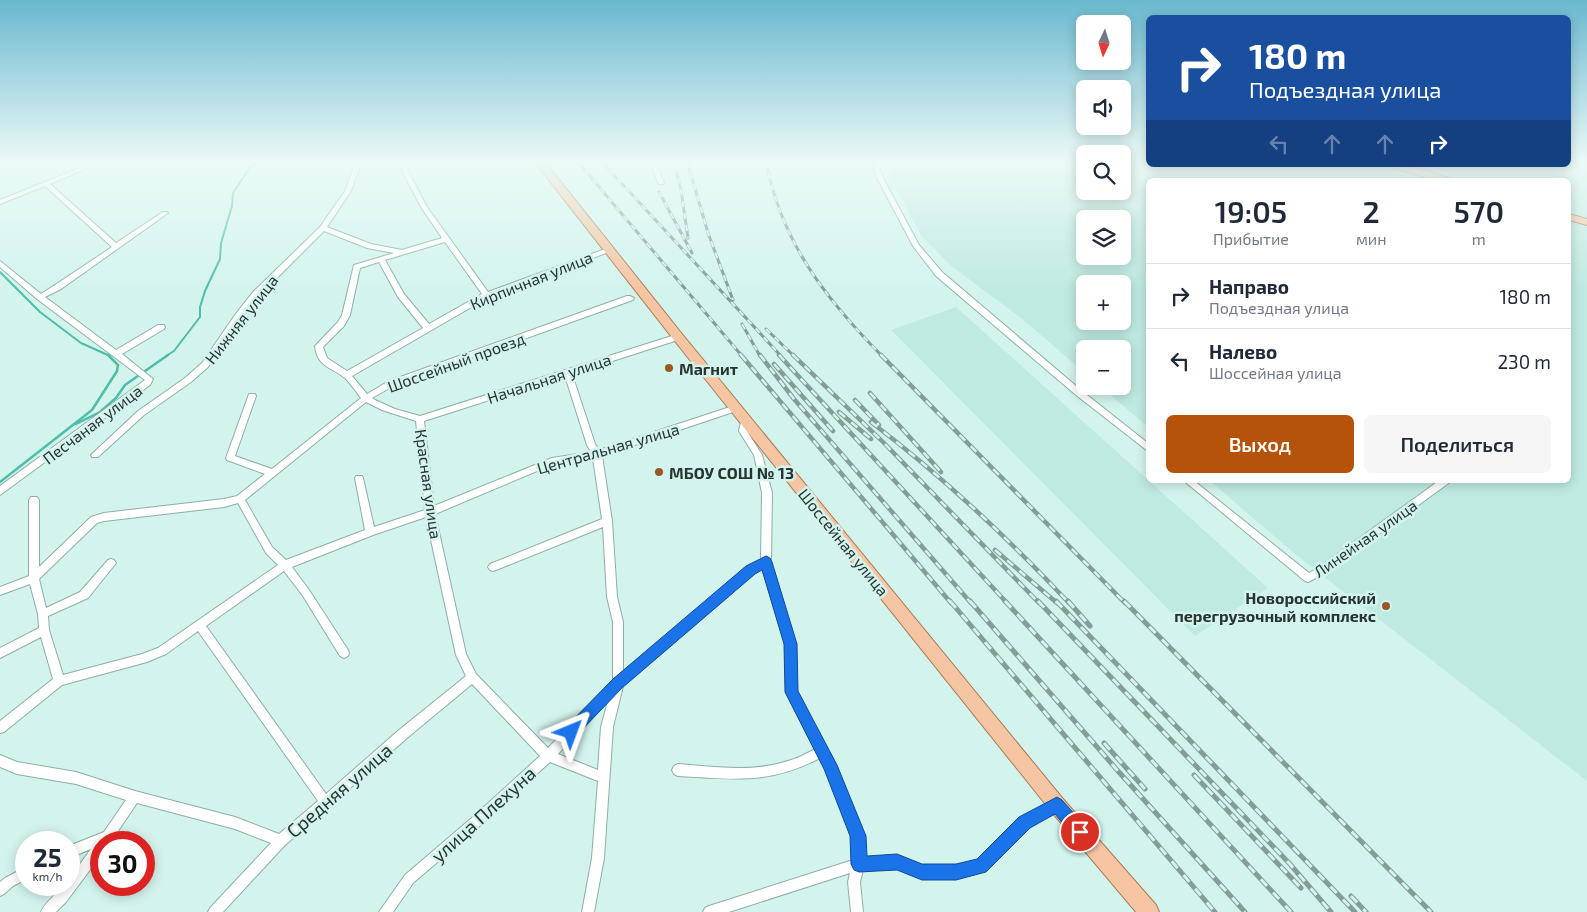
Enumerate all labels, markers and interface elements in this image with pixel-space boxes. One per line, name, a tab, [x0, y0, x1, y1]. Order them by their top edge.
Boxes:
north arrow	[1076, 15, 1131, 70]
map controls	[1076, 15, 1131, 395]
text: 180 m	[1249, 34, 1346, 76]
icon: right	[1166, 35, 1231, 100]
text: Подъездная улица	[1249, 76, 1441, 102]
button: sound	[1076, 80, 1131, 135]
icon: left	[1265, 130, 1293, 158]
icon: ahead	[1318, 130, 1346, 158]
icon: ahead	[1371, 130, 1399, 158]
icon: right	[1424, 130, 1452, 158]
button: search	[1076, 145, 1131, 200]
text: 19:05	[1215, 193, 1287, 229]
text: 2	[1363, 193, 1380, 229]
text: 570	[1453, 193, 1504, 229]
button: layers	[1076, 210, 1131, 265]
text: Прибытие	[1213, 229, 1289, 248]
text: мин	[1356, 229, 1387, 248]
text: m	[1472, 229, 1486, 248]
street label: Кирпичная улица	[467, 247, 595, 314]
street label: Нижняя улица	[200, 271, 282, 368]
button: +	[1076, 275, 1131, 330]
text: Направо	[1209, 275, 1289, 298]
icon: right	[1166, 282, 1194, 310]
text: 180 m	[1500, 285, 1551, 308]
text: Подъездная улица	[1209, 298, 1349, 317]
street label: Шоссейный проезд	[385, 328, 527, 396]
button: −	[1076, 340, 1131, 395]
text: Налево	[1209, 340, 1277, 363]
icon: left	[1166, 347, 1194, 375]
street label: Начальная улица	[485, 349, 614, 408]
text: 230 m	[1497, 350, 1551, 373]
place label: Магнит	[679, 359, 738, 378]
marker: Магнит	[663, 362, 675, 374]
text: Шоссейная улица	[1209, 363, 1342, 382]
street label: Песчаная улица	[39, 380, 146, 468]
button: Выход	[1166, 415, 1354, 473]
button: Поделиться	[1364, 415, 1551, 473]
street label: Центральная улица	[535, 419, 682, 478]
street label: Красная улица	[411, 428, 446, 540]
place label: МБОУ СОШ № 13	[669, 463, 794, 482]
marker: МБОУ СОШ № 13	[653, 466, 665, 478]
street label: Шоссейная улица	[794, 484, 893, 600]
street label: Линейная улица	[1309, 495, 1421, 582]
place label: Новороссийский перегрузочный комплекс	[1174, 588, 1376, 625]
marker: Новороссийский перегрузочный комплекс	[1380, 600, 1392, 612]
position arrow	[544, 705, 596, 757]
street label: Средняя улица	[282, 738, 397, 843]
street label: улица Плехуна	[426, 761, 541, 868]
pin	[1059, 811, 1101, 853]
icon: arrive	[1066, 818, 1094, 846]
speed limit sign: 30	[90, 831, 155, 896]
text: 25	[33, 842, 62, 872]
text: km/h	[33, 869, 62, 883]

